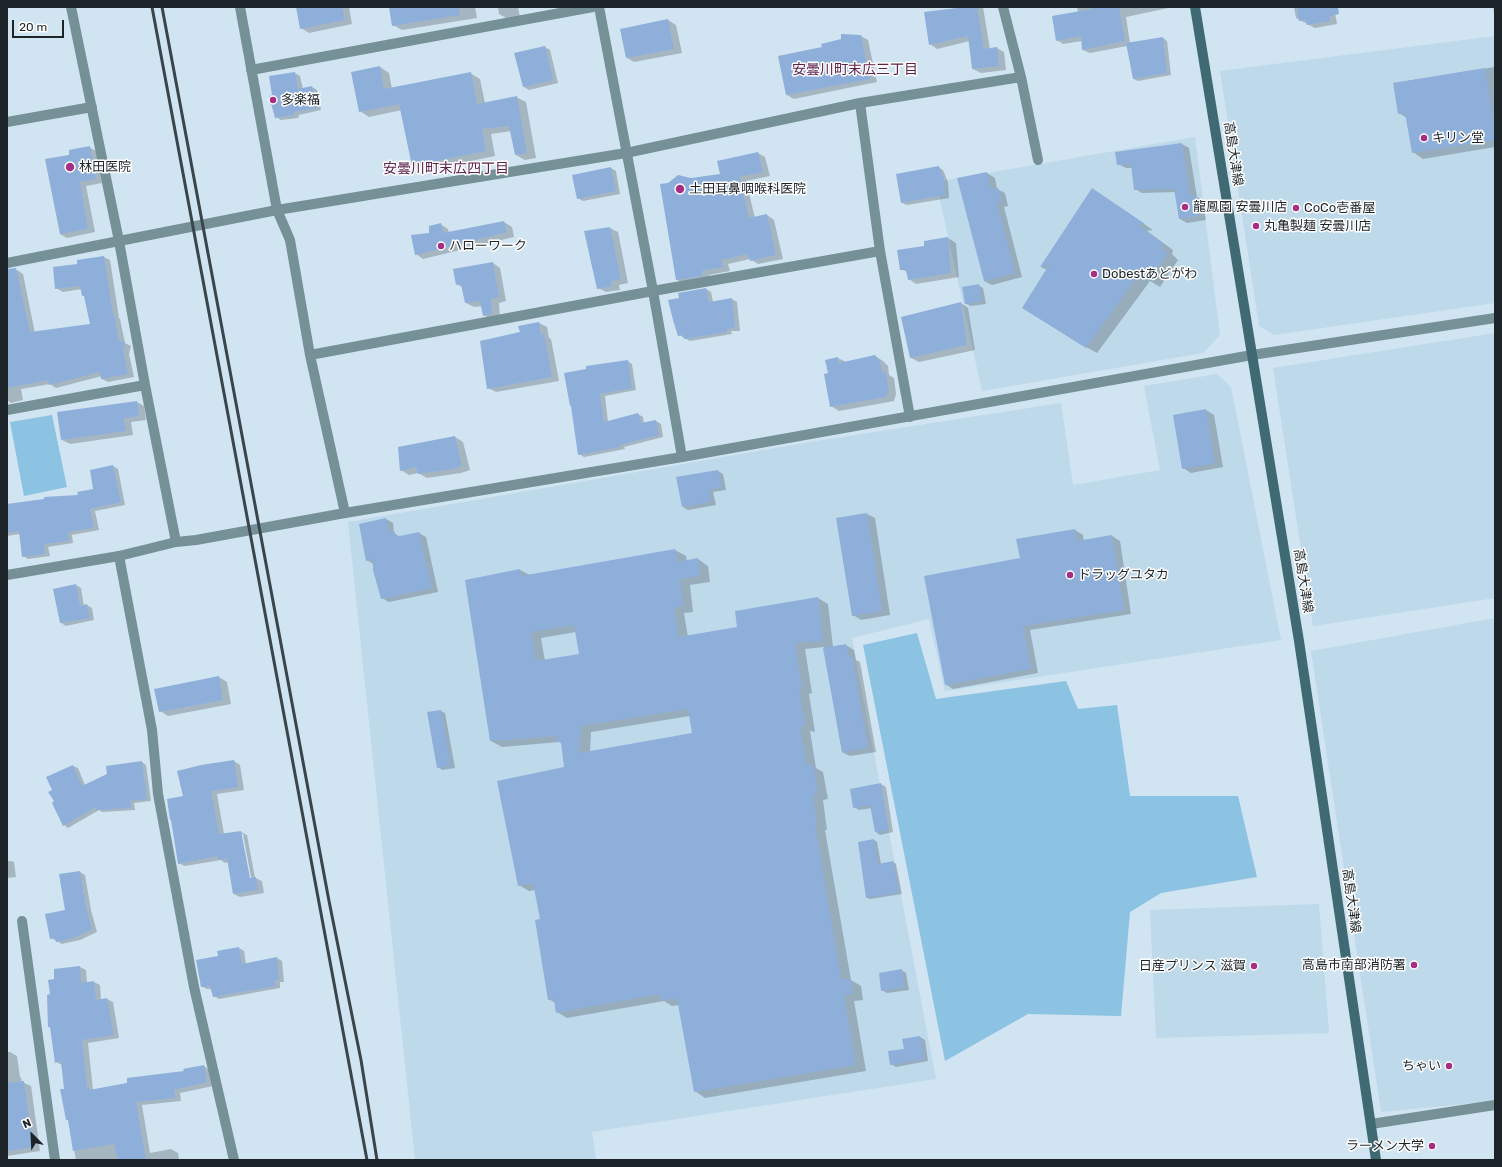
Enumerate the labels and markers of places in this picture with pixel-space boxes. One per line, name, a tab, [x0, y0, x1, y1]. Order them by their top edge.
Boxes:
place label: 多楽福	[281, 92, 320, 108]
marker: 多楽福	[268, 95, 278, 105]
place label: キリン堂	[1432, 130, 1484, 146]
marker: キリン堂	[1419, 133, 1429, 143]
place label: 林田医院	[79, 159, 131, 175]
marker: 林田医院	[64, 161, 76, 173]
place label: 土田耳鼻咽喉科医院	[689, 181, 806, 197]
marker: 土田耳鼻咽喉科医院	[674, 183, 686, 195]
place label: 龍鳳園 安曇川店	[1193, 199, 1287, 215]
place label: CoCo壱番屋	[1304, 200, 1375, 216]
marker: 龍鳳園 安曇川店	[1180, 202, 1190, 212]
marker: CoCo壱番屋	[1291, 203, 1301, 213]
place label: 丸亀製麺 安曇川店	[1264, 218, 1371, 234]
marker: 丸亀製麺 安曇川店	[1251, 221, 1261, 231]
place label: ハローワーク	[449, 238, 527, 254]
marker: ハローワーク	[436, 241, 446, 251]
place label: Dobestあどがわ	[1102, 266, 1197, 282]
marker: Dobestあどがわ	[1089, 269, 1099, 279]
place label: ドラッグユタカ	[1078, 567, 1169, 583]
marker: ドラッグユタカ	[1065, 570, 1075, 580]
place label: 高島市南部消防署	[1302, 957, 1406, 973]
place label: 日産プリンス 滋賀	[1139, 958, 1246, 974]
marker: 高島市南部消防署	[1409, 960, 1419, 970]
marker: 日産プリンス 滋賀	[1249, 961, 1259, 971]
place label: ちゃい	[1402, 1058, 1441, 1074]
marker: ちゃい	[1444, 1061, 1454, 1071]
place label: ラーメン大学	[1346, 1138, 1424, 1154]
marker: ラーメン大学	[1427, 1141, 1437, 1151]

